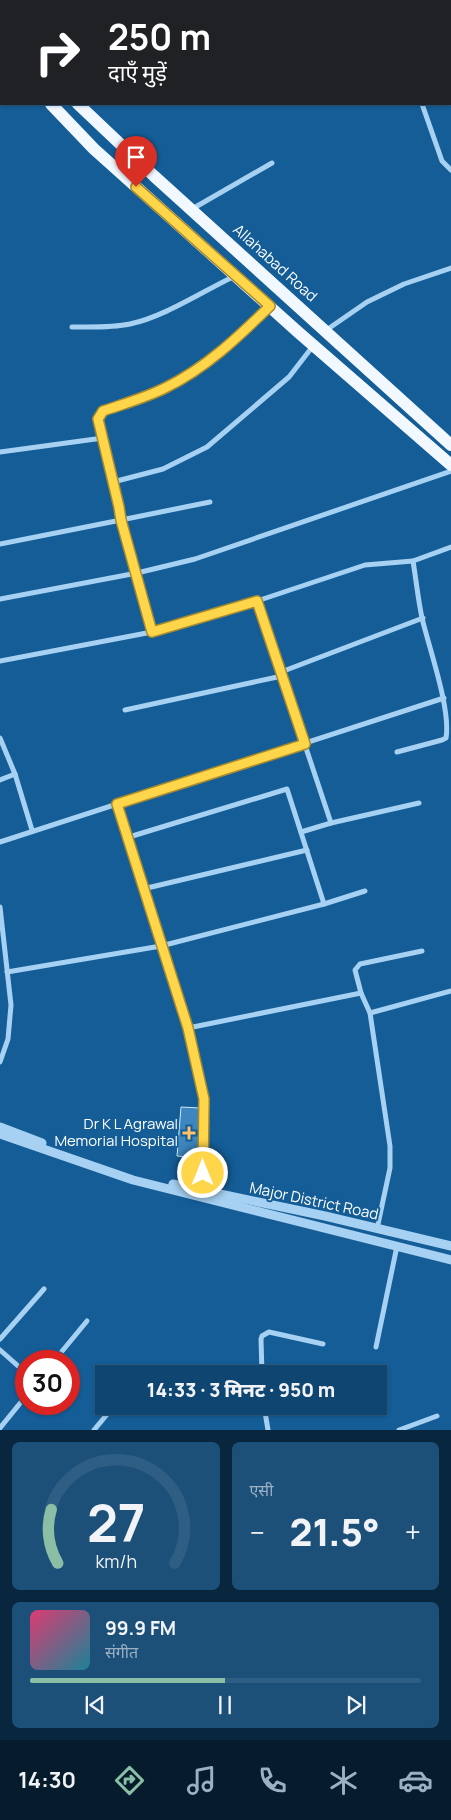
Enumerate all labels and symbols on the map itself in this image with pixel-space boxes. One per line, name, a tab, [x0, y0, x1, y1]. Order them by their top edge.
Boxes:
pin	[115, 136, 157, 187]
street label: Allahabad Road	[229, 219, 322, 306]
place label: Dr K L Agrawal Memorial Hospital	[54, 1113, 178, 1151]
marker: Dr K L Agrawal Memorial Hospital	[182, 1126, 196, 1140]
position arrow	[176, 1146, 228, 1198]
street label: Major District Road	[248, 1177, 380, 1224]
speed limit sign: 30	[15, 1350, 80, 1415]

